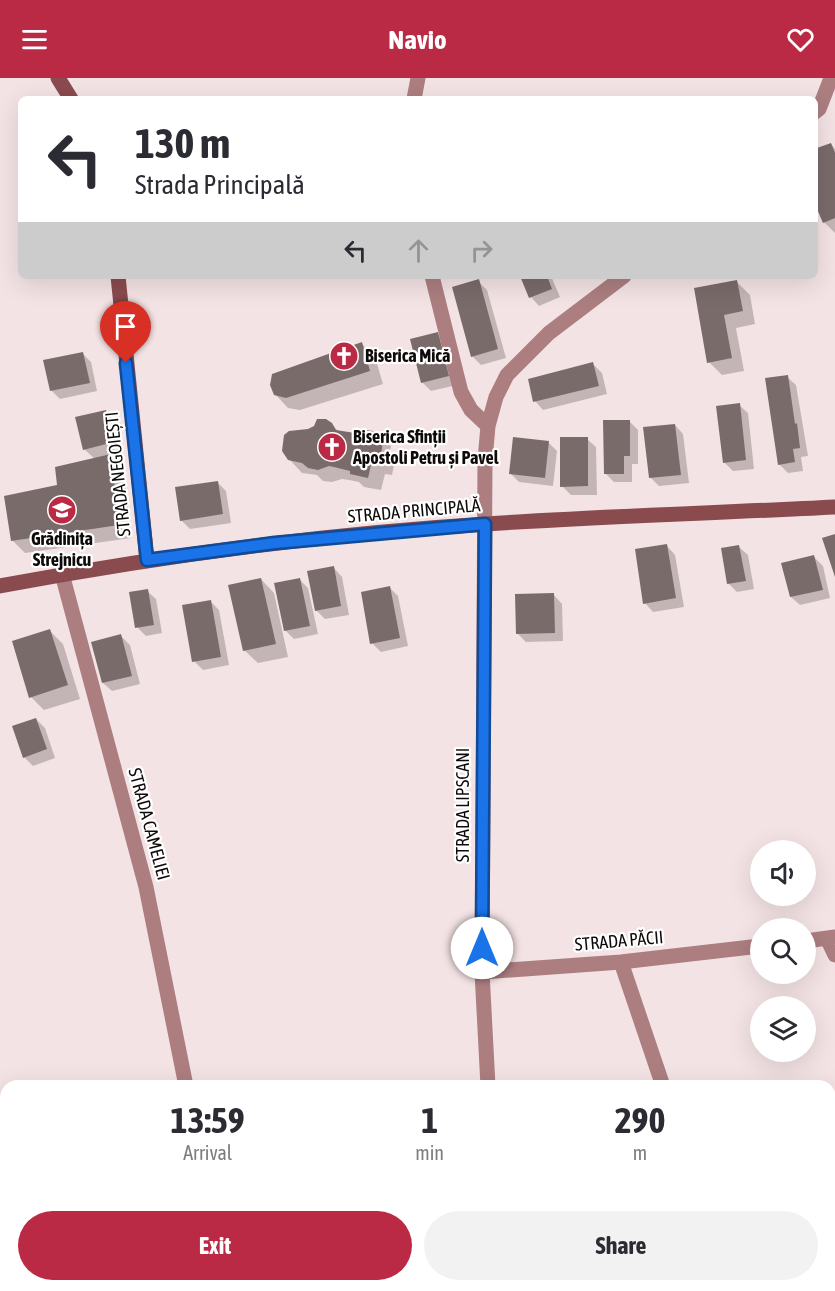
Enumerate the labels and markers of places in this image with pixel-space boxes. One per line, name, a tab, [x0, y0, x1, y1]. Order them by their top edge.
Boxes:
pin	[100, 301, 151, 363]
church icon: Biserica Mică	[328, 340, 360, 372]
place label: Biserica Mică	[365, 345, 450, 366]
place label: Biserica Sfinții Apostoli Petru și Pavel	[352, 426, 499, 469]
church icon: Biserica Sfinții Apostoli Petru și Pavel	[316, 431, 348, 463]
school or university icon: Grădinița Strejnicu	[46, 494, 78, 526]
place label: Grădinița Strejnicu	[31, 528, 93, 570]

